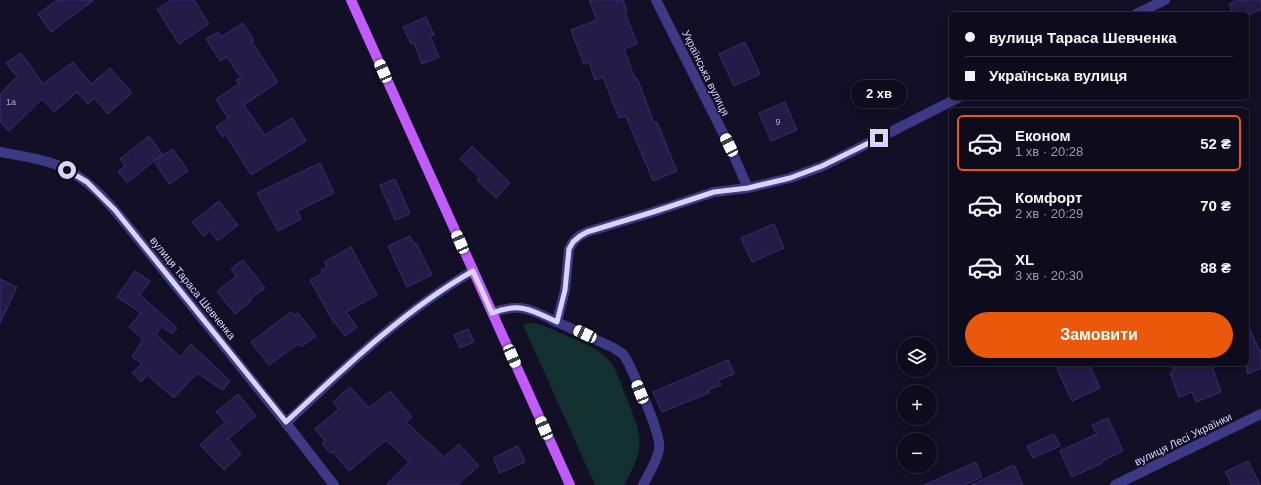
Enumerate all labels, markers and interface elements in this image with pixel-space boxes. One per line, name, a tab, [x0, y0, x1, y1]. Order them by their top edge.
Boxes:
street label: Українська вулиця	[680, 28, 732, 118]
text: вулиця Тараса Шевченка	[989, 29, 1177, 46]
car	[373, 58, 393, 84]
text: Українська вулиця	[989, 67, 1127, 84]
callout: 2 хв	[851, 80, 907, 108]
text: 2 хв	[866, 86, 892, 101]
house number: 1а	[6, 97, 16, 107]
house number: 9	[775, 117, 781, 127]
icon: car	[967, 125, 1003, 161]
text: Економ	[1015, 127, 1071, 144]
route end	[870, 129, 888, 147]
car	[718, 132, 740, 158]
text: 52 ₴	[1200, 135, 1231, 152]
text: 1 хв · 20:28	[1015, 144, 1083, 159]
route start	[58, 161, 76, 179]
icon: car	[967, 187, 1003, 223]
text: Комфорт	[1015, 189, 1082, 206]
text: 70 ₴	[1200, 197, 1231, 214]
text: 2 хв · 20:29	[1015, 206, 1083, 221]
car	[450, 229, 470, 255]
street label: вулиця Тараса Шевченка	[148, 234, 239, 342]
icon: car	[967, 249, 1003, 285]
text: XL	[1015, 251, 1034, 268]
text: 88 ₴	[1200, 259, 1231, 276]
text: 3 хв · 20:30	[1015, 268, 1083, 283]
button: Замовити	[965, 312, 1233, 358]
car	[572, 323, 598, 345]
map controls	[897, 337, 937, 473]
button: layers	[897, 337, 937, 377]
car	[502, 343, 522, 369]
car	[630, 379, 650, 405]
button: +	[897, 385, 937, 425]
street label: вулиця Лесі Українки	[1132, 410, 1234, 468]
car	[534, 415, 554, 441]
button: −	[897, 433, 937, 473]

